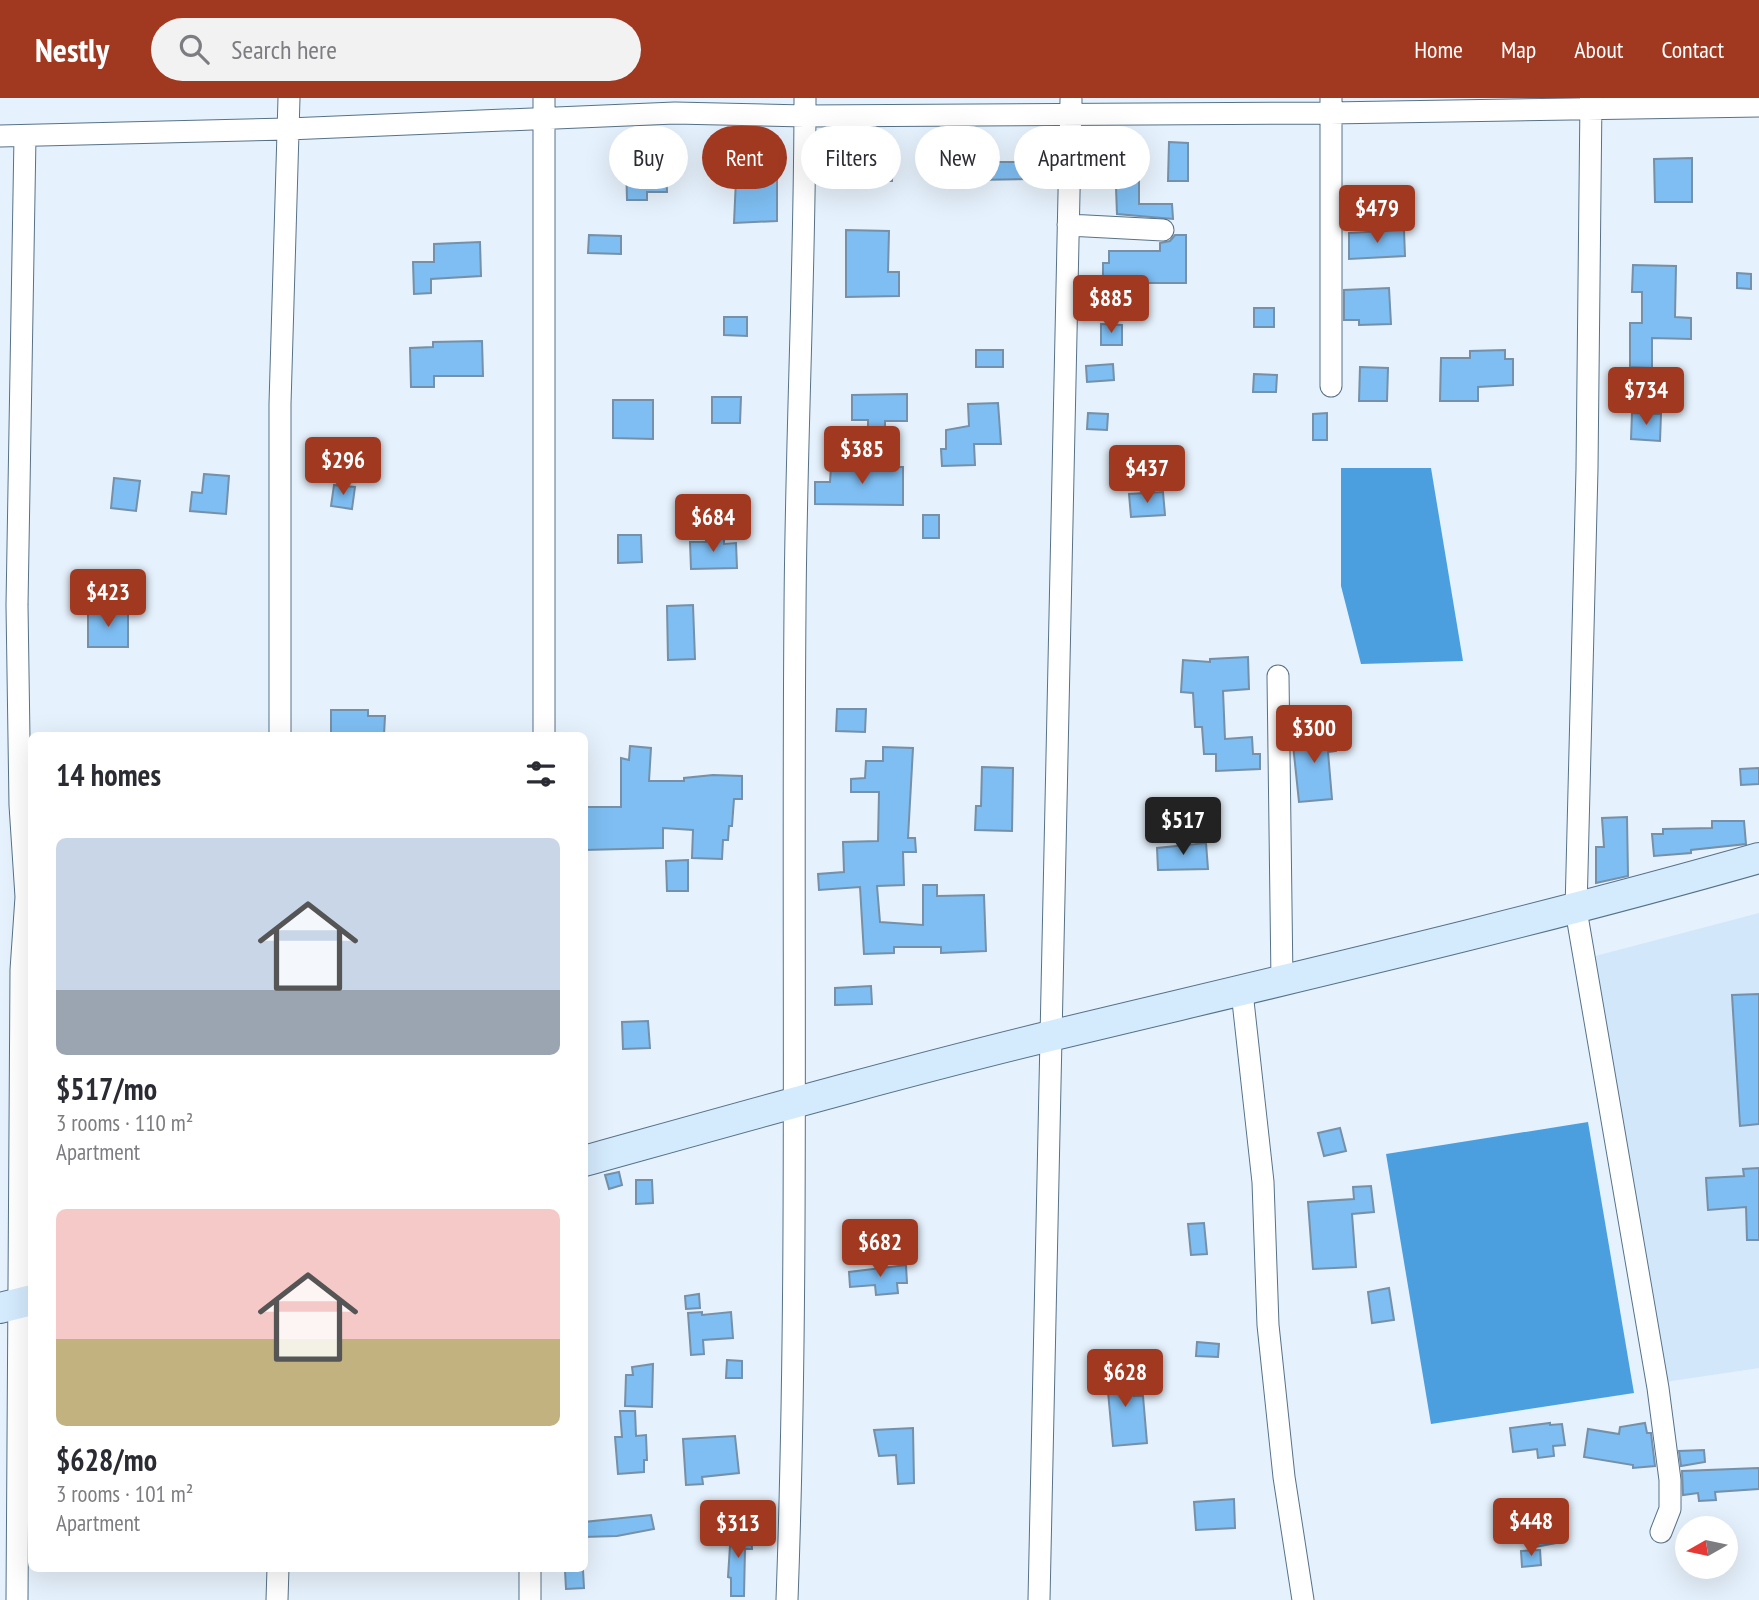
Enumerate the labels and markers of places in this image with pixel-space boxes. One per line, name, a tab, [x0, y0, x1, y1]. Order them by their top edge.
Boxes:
pin: $479	[1336, 186, 1418, 245]
pin: $885	[1070, 275, 1152, 335]
pin: $734	[1605, 368, 1687, 427]
pin: $385	[821, 426, 903, 486]
pin: $296	[302, 438, 384, 497]
pin: $437	[1106, 446, 1188, 505]
pin: $684	[672, 494, 754, 554]
pin: $423	[67, 570, 149, 629]
pin: $300	[1273, 706, 1355, 765]
pin: $517	[1142, 798, 1224, 857]
pin: $682	[839, 1220, 921, 1279]
pin: $628	[1084, 1350, 1166, 1409]
pin: $448	[1490, 1498, 1572, 1558]
pin: $313	[697, 1500, 779, 1560]

